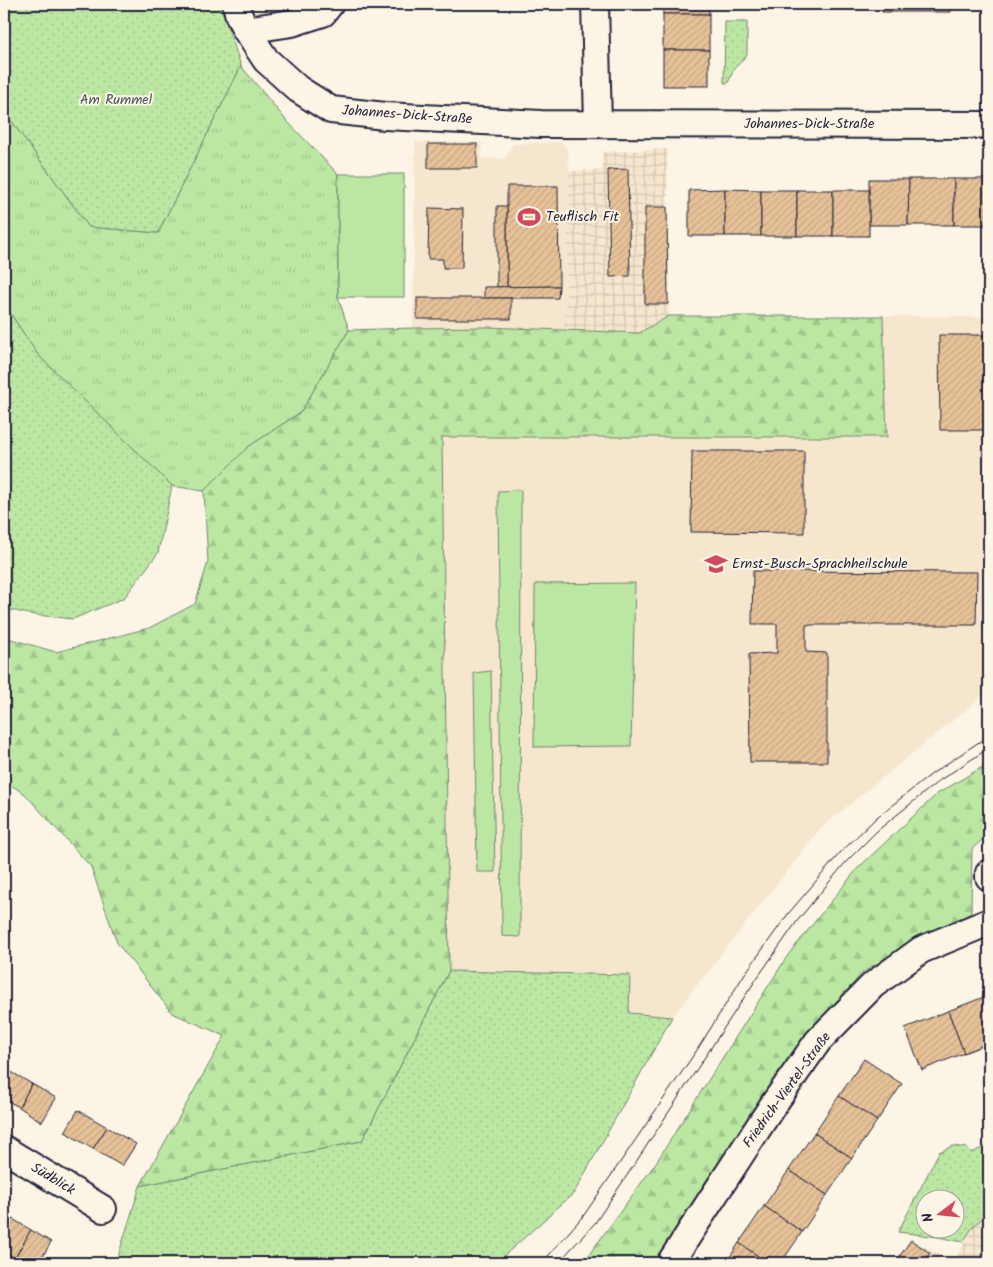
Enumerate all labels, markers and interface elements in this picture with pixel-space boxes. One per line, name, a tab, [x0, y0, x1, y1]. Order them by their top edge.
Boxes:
park label: Am Rummel	[80, 89, 153, 111]
street label: Johannes-Dick-Straße	[341, 99, 474, 131]
street label: Johannes-Dick-Straße	[744, 113, 875, 135]
sports icon: Teuflisch Fit	[516, 204, 542, 230]
place label: Teuflisch Fit	[546, 206, 619, 228]
school or university icon: Ernst-Busch-Sprachheilschule	[703, 551, 729, 577]
place label: Ernst-Busch-Sprachheilschule	[732, 553, 908, 575]
street label: Friedrich-Viertel-Straße	[737, 1027, 837, 1153]
street label: Südblick	[27, 1157, 80, 1201]
north arrow	[916, 1190, 966, 1240]
text: N	[917, 1210, 940, 1225]

